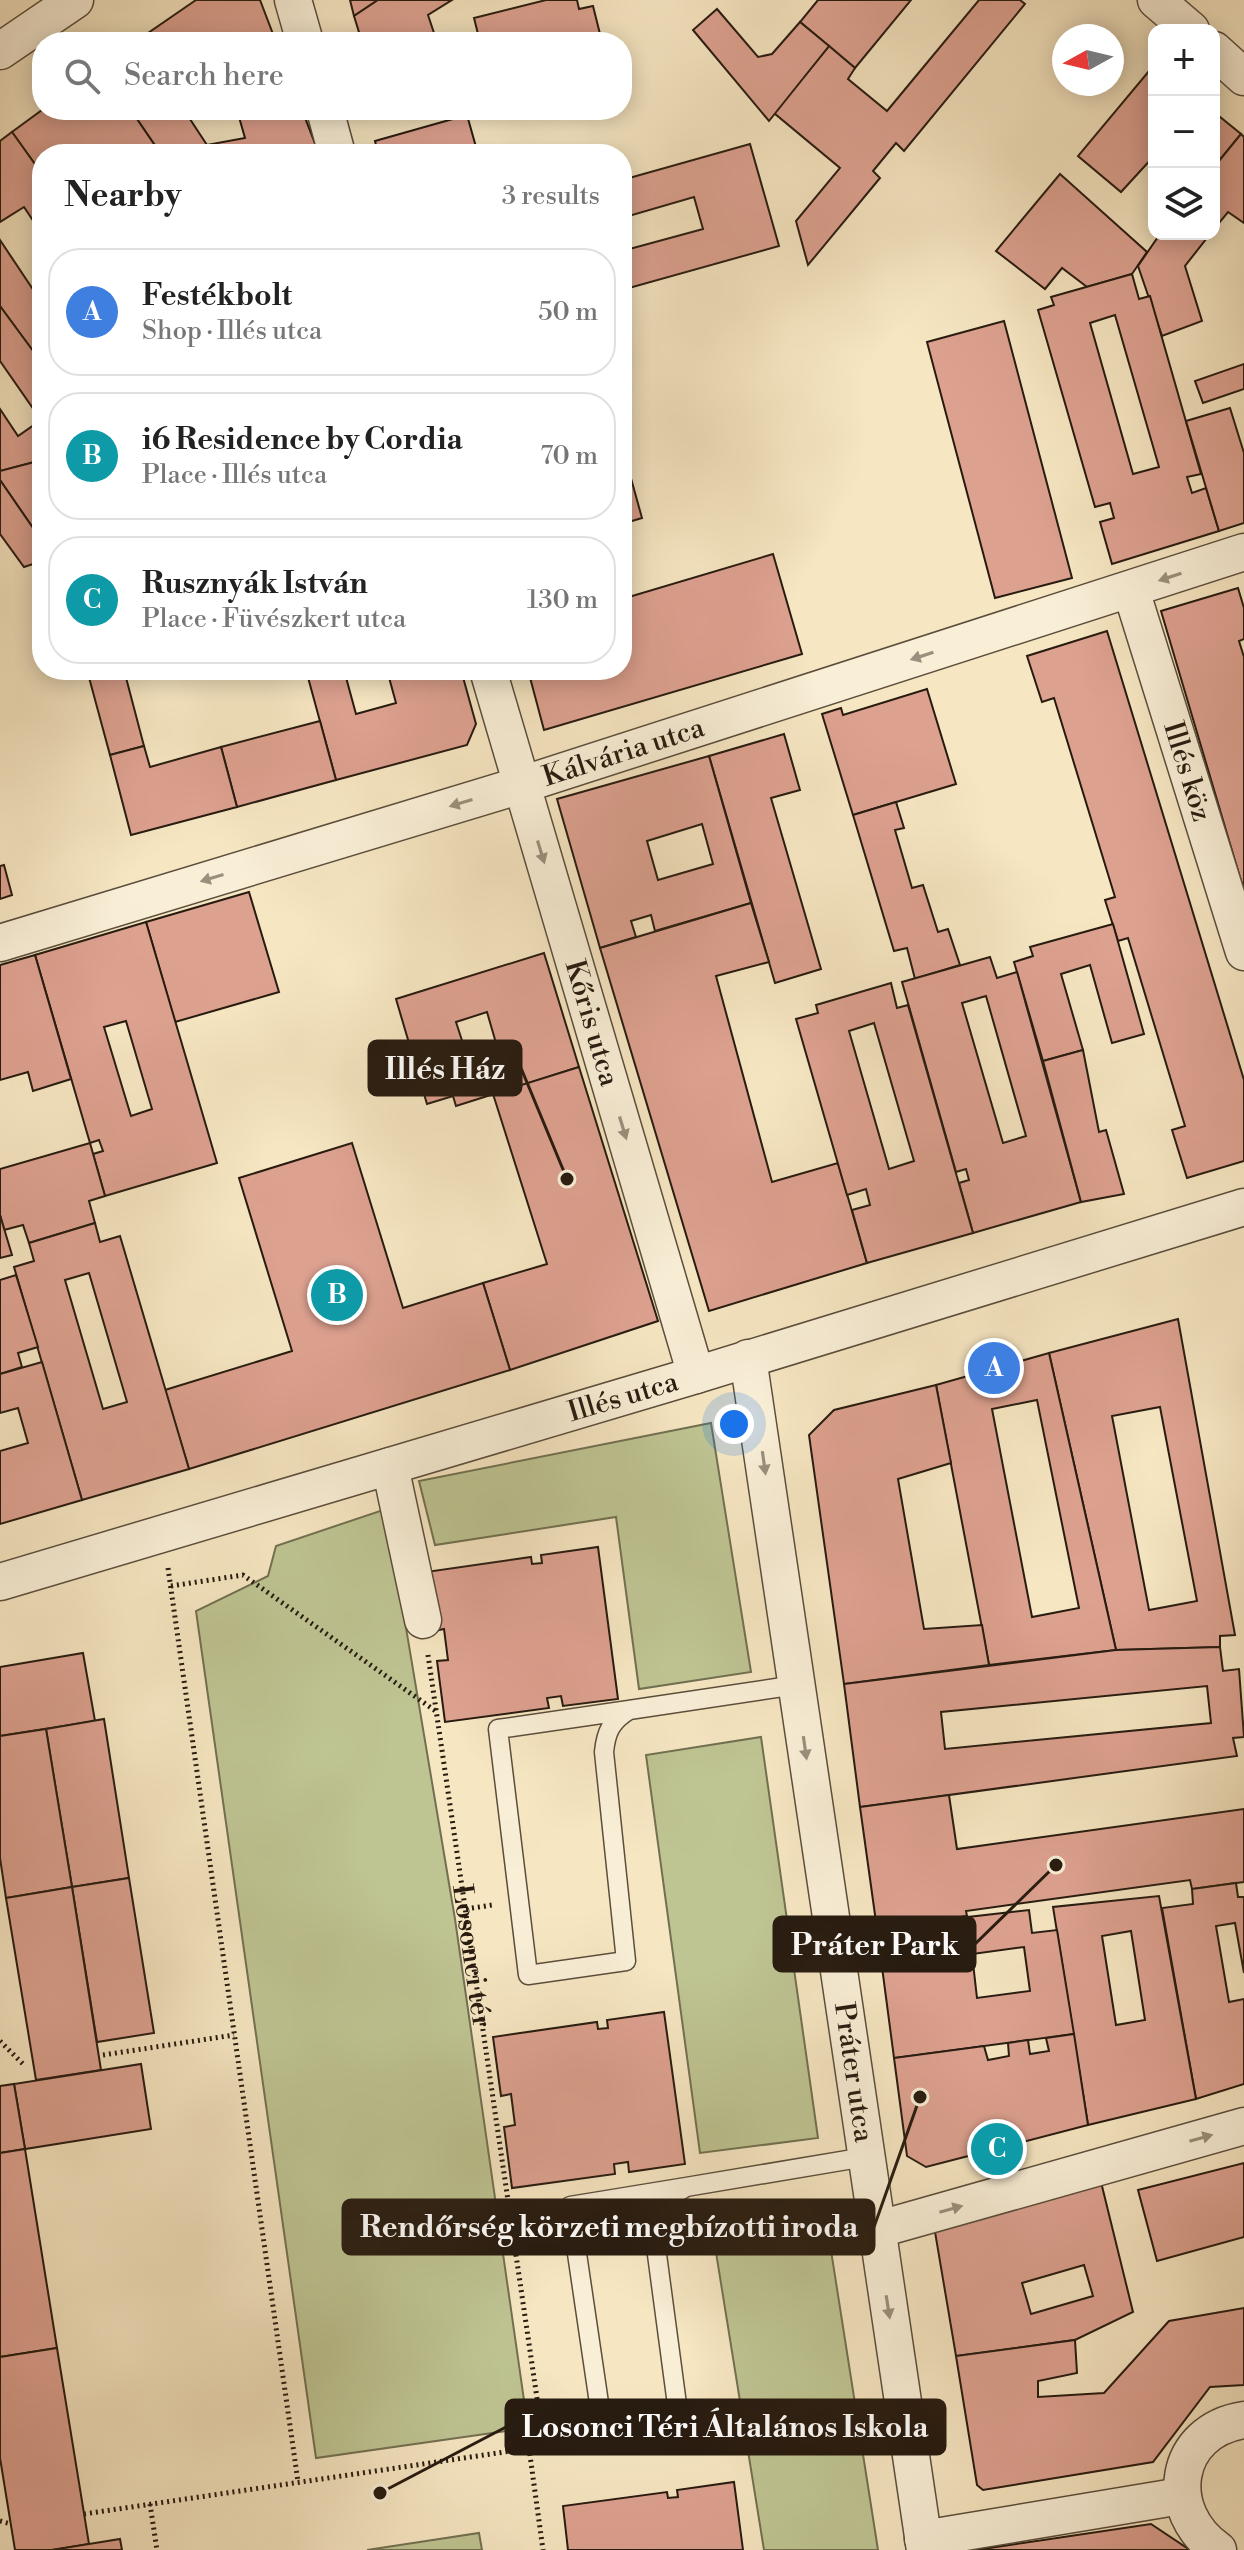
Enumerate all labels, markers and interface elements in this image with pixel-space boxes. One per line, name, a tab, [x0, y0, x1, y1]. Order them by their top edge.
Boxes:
north arrow	[1052, 24, 1124, 96]
map controls	[1148, 24, 1220, 240]
button: +	[1148, 24, 1220, 96]
search box	[32, 32, 632, 120]
icon: search	[60, 54, 104, 98]
text: Search here	[124, 57, 284, 95]
button: −	[1148, 96, 1220, 168]
button: layers	[1148, 168, 1220, 240]
text: Nearby	[64, 175, 182, 217]
text: 3 results	[502, 180, 600, 212]
text: Festékbolt	[142, 277, 292, 315]
text: A	[83, 296, 101, 328]
text: 50 m	[538, 296, 598, 328]
text: Shop · Illés utca	[142, 315, 322, 347]
text: i6 Residence by Cordia	[142, 421, 463, 459]
text: B	[82, 440, 102, 472]
text: 70 m	[540, 440, 598, 472]
text: Place · Illés utca	[142, 459, 327, 491]
text: Rusznyák István	[142, 565, 368, 603]
one-way arrow	[1158, 571, 1182, 583]
text: C	[83, 584, 101, 616]
text: 130 m	[527, 584, 598, 616]
text: Place · Füvészkert utca	[142, 603, 406, 635]
one-way arrow	[910, 651, 934, 663]
street label: Kálvária utca	[538, 709, 709, 794]
street label: Illés köz	[1156, 717, 1220, 826]
one-way arrow	[449, 797, 473, 810]
one-way arrow	[535, 841, 548, 865]
one-way arrow	[200, 872, 224, 885]
street label: Kőris utca	[557, 956, 628, 1091]
callout: Illés Ház	[369, 1041, 521, 1095]
text: Illés Ház	[385, 1051, 505, 1089]
one-way arrow	[617, 1117, 630, 1141]
pin: B	[311, 1265, 363, 1325]
pin: A	[968, 1338, 1020, 1398]
street label: Illés utca	[564, 1364, 683, 1430]
your location	[714, 1404, 754, 1444]
one-way arrow	[758, 1450, 771, 1475]
one-way arrow	[799, 1735, 812, 1760]
street label: Losonci tér	[444, 1882, 500, 2030]
callout: Práter Park	[774, 1917, 975, 1971]
text: Práter Park	[791, 1927, 960, 1965]
street label: Práter utca	[826, 2000, 882, 2145]
pin: C	[971, 2119, 1023, 2179]
one-way arrow	[1189, 2132, 1214, 2144]
callout: Rendőrség körzeti megbízotti iroda	[343, 2200, 874, 2254]
one-way arrow	[940, 2202, 964, 2215]
text: Rendőrség körzeti megbízotti iroda	[360, 2209, 859, 2247]
one-way arrow	[882, 2295, 895, 2320]
callout: Losonci Téri Általános Iskola	[506, 2400, 945, 2454]
text: Losonci Téri Általános Iskola	[521, 2407, 929, 2447]

